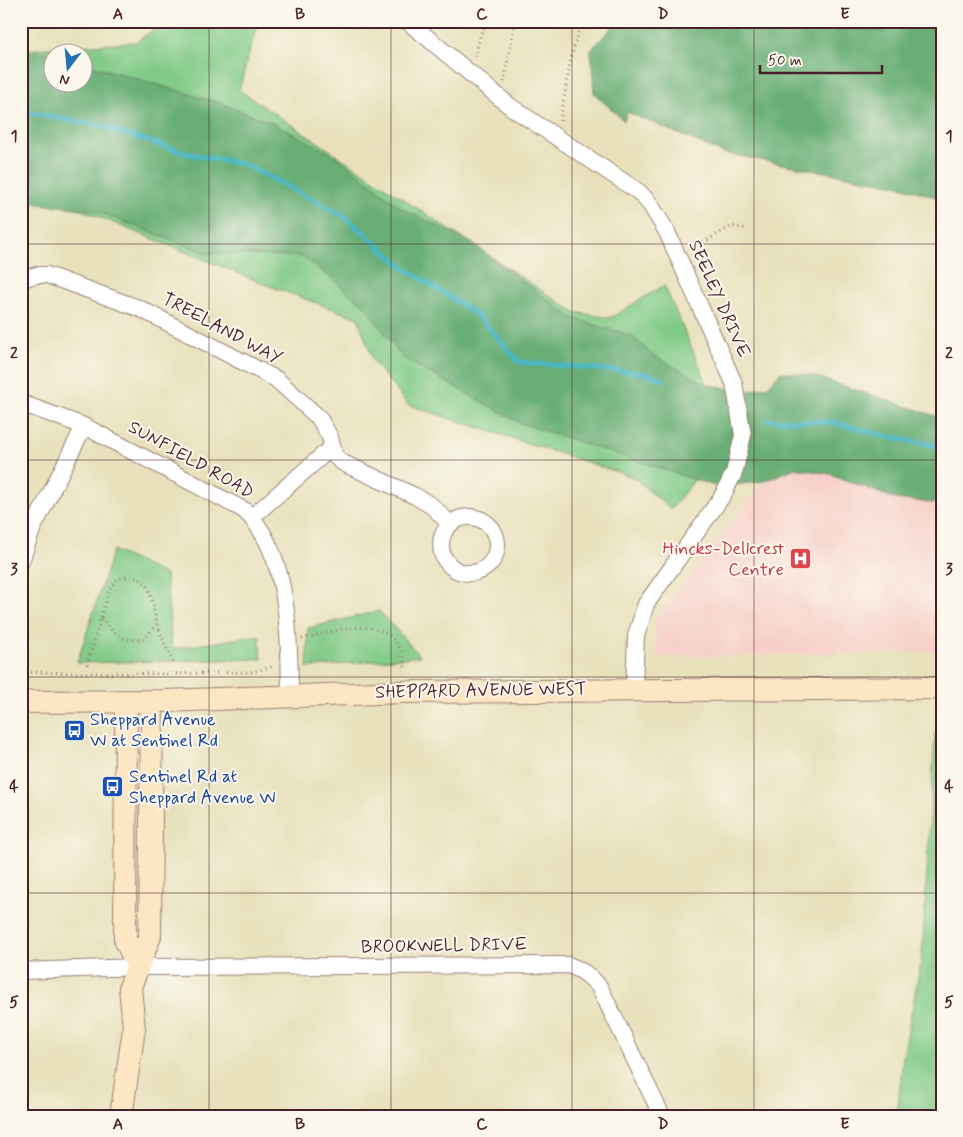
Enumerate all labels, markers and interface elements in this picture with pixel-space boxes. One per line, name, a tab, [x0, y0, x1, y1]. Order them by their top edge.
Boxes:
text: A	[113, 4, 123, 25]
text: B	[295, 4, 305, 25]
text: C	[476, 4, 488, 25]
text: D	[657, 4, 669, 25]
text: E	[840, 4, 850, 25]
north arrow	[42, 42, 92, 92]
scale bar	[760, 42, 883, 74]
text: 50 m	[768, 51, 802, 71]
text: N	[58, 70, 72, 89]
text: 1	[10, 126, 18, 147]
text: 1	[945, 126, 953, 147]
street label: SEELEY DRIVE	[682, 236, 756, 362]
street label: TREELAND WAY	[158, 287, 287, 371]
text: 2	[10, 343, 18, 364]
text: 2	[945, 343, 953, 364]
street label: SUNFIELD ROAD	[124, 415, 258, 505]
place label: Hincks-Dellcrest Centre	[662, 537, 785, 582]
hospital icon: Hincks-Dellcrest Centre	[788, 547, 812, 571]
text: 3	[10, 559, 18, 580]
text: 3	[945, 559, 953, 580]
street label: SHEPPARD AVENUE WEST	[375, 677, 587, 705]
place label: Sheppard Avenue W at Sentinel Rd	[90, 708, 218, 753]
bus stop icon: Sheppard Avenue W at Sentinel Rd	[62, 718, 86, 742]
place label: Sentinel Rd at Sheppard Avenue W	[129, 765, 276, 810]
bus stop icon: Sentinel Rd at Sheppard Avenue W	[101, 775, 125, 799]
text: 4	[9, 776, 19, 797]
text: 4	[944, 776, 954, 797]
street label: BROOKWELL DRIVE	[361, 933, 528, 959]
text: 5	[9, 992, 19, 1013]
text: 5	[944, 992, 954, 1013]
text: A	[113, 1114, 123, 1135]
text: B	[295, 1114, 305, 1135]
text: C	[476, 1114, 488, 1135]
text: D	[657, 1114, 669, 1135]
text: E	[840, 1114, 850, 1135]

